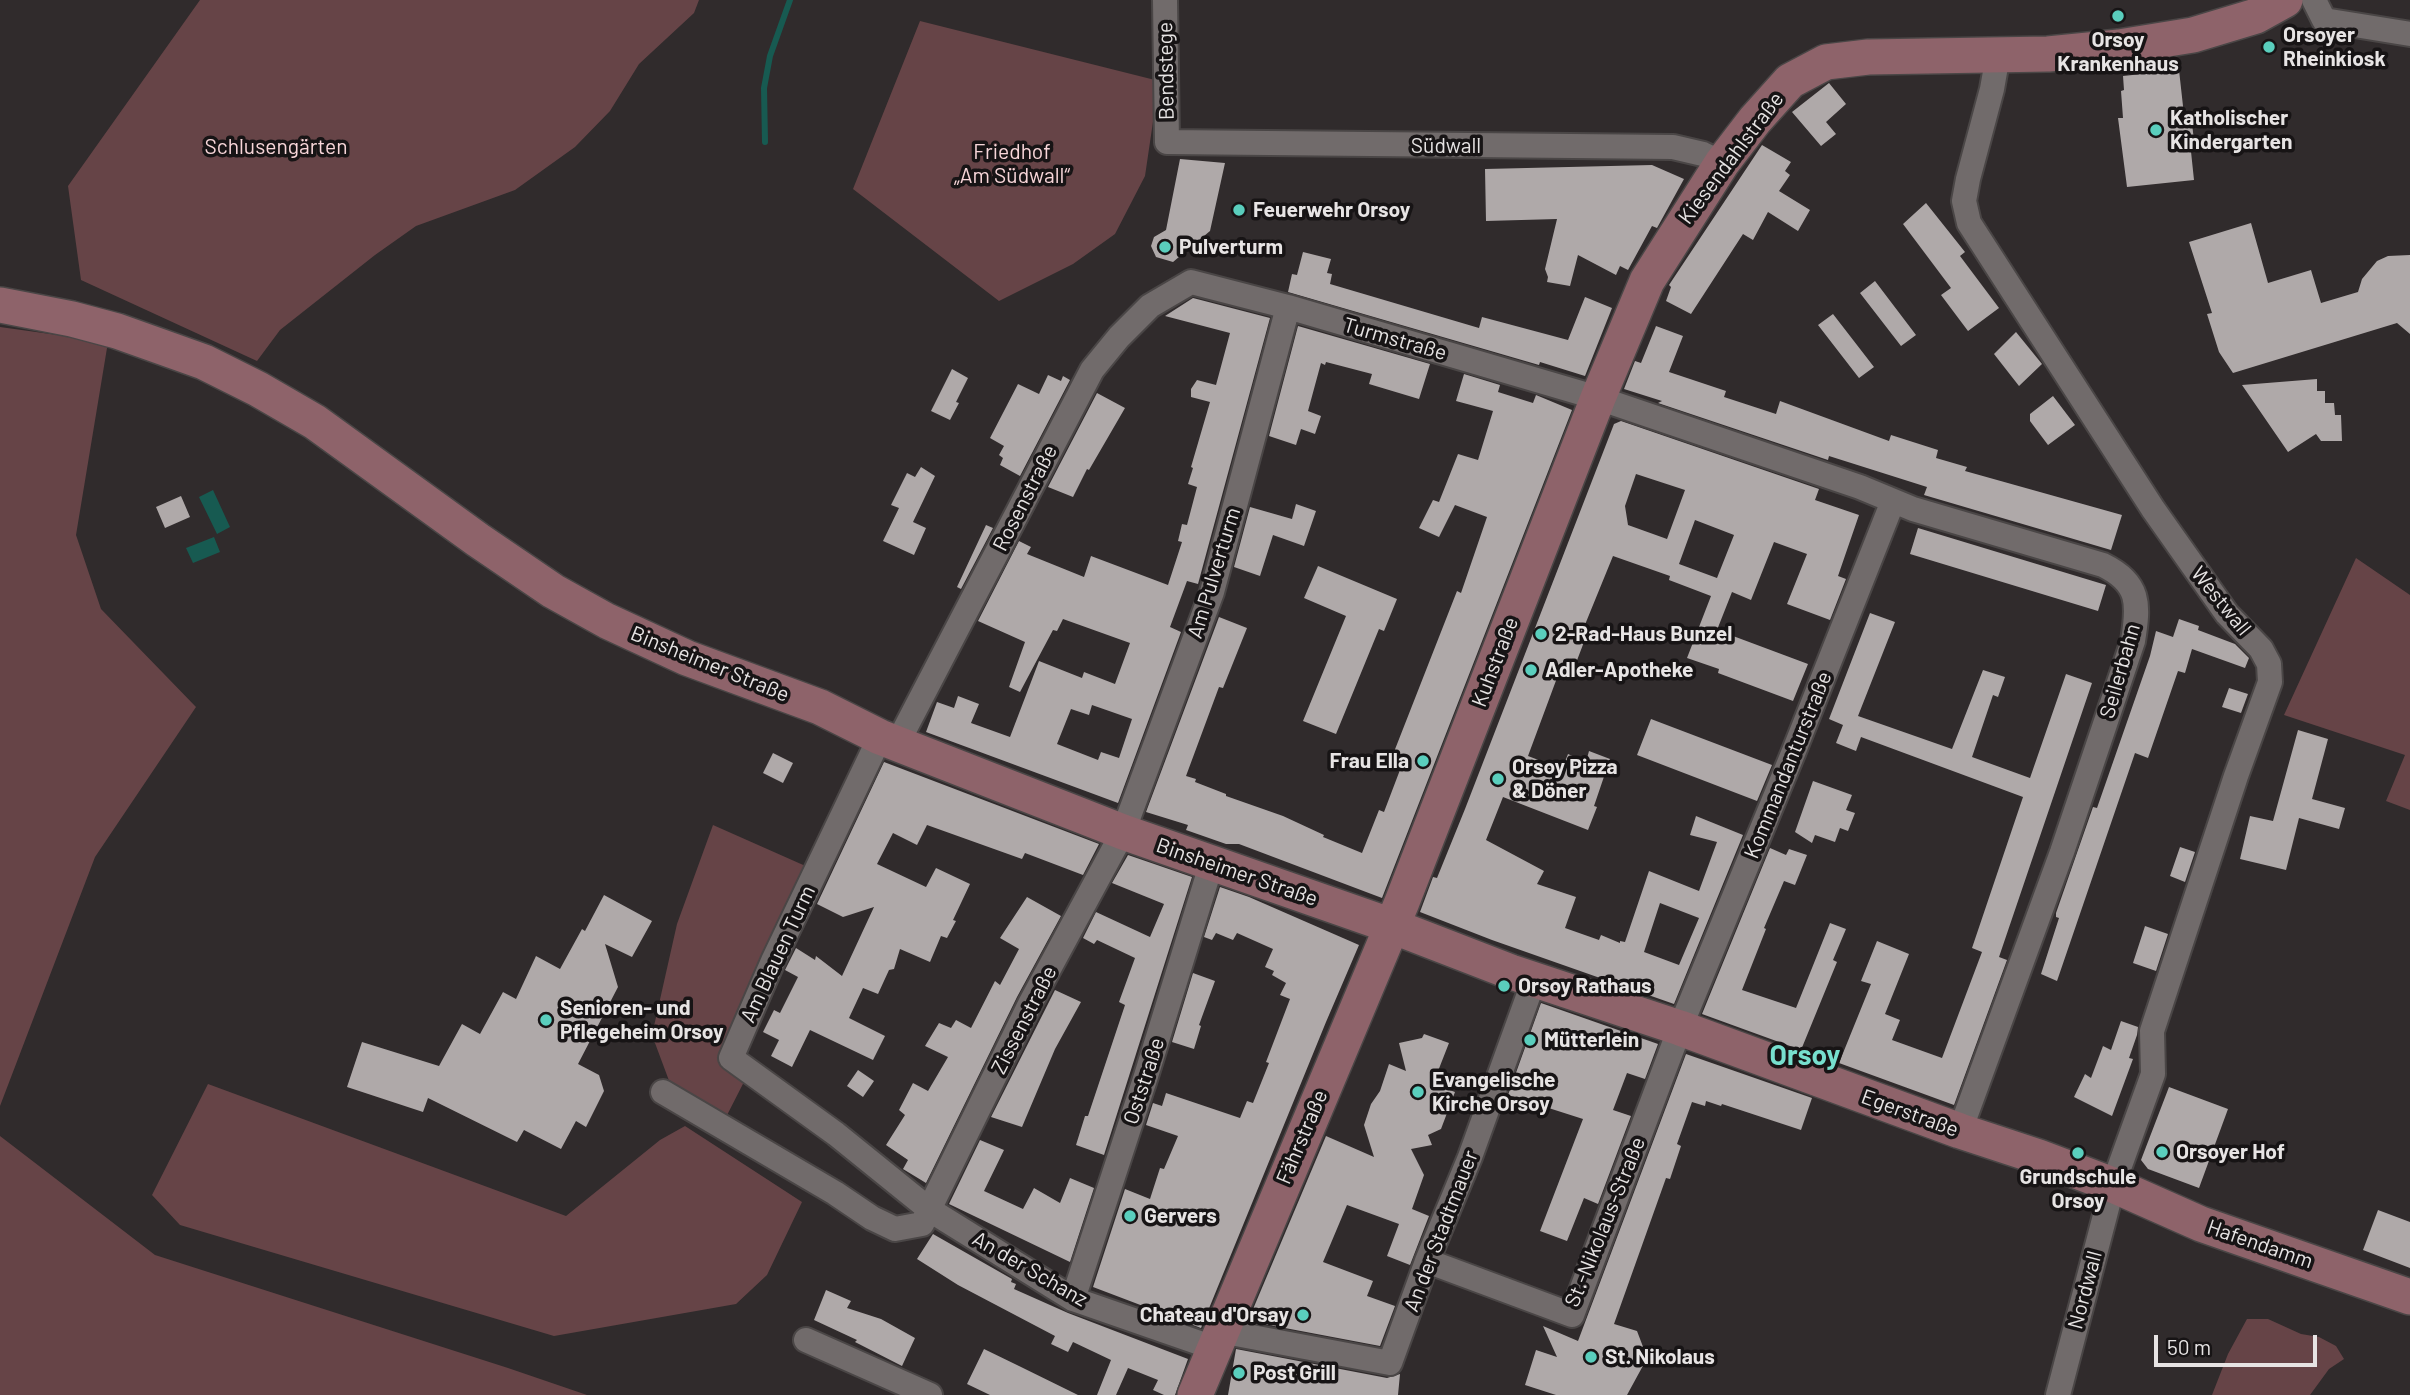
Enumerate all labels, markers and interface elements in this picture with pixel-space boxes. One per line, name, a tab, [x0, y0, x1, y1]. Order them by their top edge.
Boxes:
marker: Orsoy Krankenhaus	[2110, 8, 2126, 24]
street label: Bendstege	[1153, 22, 1179, 120]
place label: Orsoyer Rheinkiosk	[2283, 22, 2386, 72]
place label: Orsoy Krankenhaus	[2057, 27, 2179, 77]
marker: Orsoyer Rheinkiosk	[2261, 39, 2277, 55]
street label: Kiesendahlstraße	[1673, 87, 1789, 229]
place label: Katholischer Kindergarten	[2170, 105, 2293, 155]
marker: Katholischer Kindergarten	[2148, 122, 2164, 138]
street label: Südwall	[1411, 133, 1481, 159]
park label: Schlusengärten	[205, 134, 347, 160]
park label: Friedhof „Am Südwall“	[954, 139, 1070, 189]
place label: Feuerwehr Orsoy	[1253, 197, 1410, 223]
marker: Feuerwehr Orsoy	[1231, 202, 1247, 218]
place label: Pulverturm	[1179, 234, 1283, 260]
marker: Pulverturm	[1157, 239, 1173, 255]
street label: Turmstraße	[1340, 312, 1450, 366]
street label: Rosenstraße	[987, 441, 1063, 555]
street label: Am Pulverturm	[1182, 505, 1246, 641]
street label: Westwall	[2186, 561, 2256, 641]
street label: Kuhstraße	[1466, 613, 1524, 711]
street label: Binsheimer Straße	[627, 621, 793, 707]
place label: 2-Rad-Haus Bunzel	[1555, 621, 1732, 647]
street label: Seilerbahn	[2094, 621, 2146, 721]
marker: 2-Rad-Haus Bunzel	[1533, 626, 1549, 642]
place label: Adler-Apotheke	[1545, 657, 1693, 683]
marker: Adler-Apotheke	[1523, 662, 1539, 678]
street label: Kommandanturstraße	[1739, 668, 1837, 862]
place label: Frau Ella	[1330, 748, 1409, 774]
marker: Frau Ella	[1415, 753, 1431, 769]
place label: Orsoy Pizza & Döner	[1512, 754, 1618, 804]
marker: Orsoy Pizza & Döner	[1490, 771, 1506, 787]
street label: Binsheimer Straße	[1153, 833, 1321, 911]
street label: Am Blauen Turm	[735, 881, 821, 1027]
street label: Zissenstraße	[986, 962, 1062, 1078]
place label: Orsoy Rathaus	[1518, 973, 1652, 999]
marker: Orsoy Rathaus	[1496, 978, 1512, 994]
place label: Senioren- und Pflegeheim Orsoy	[560, 995, 724, 1045]
marker: Senioren- und Pflegeheim Orsoy	[538, 1012, 554, 1028]
place label: Mütterlein	[1544, 1027, 1639, 1053]
marker: Mütterlein	[1522, 1032, 1538, 1048]
street label: Oststraße	[1118, 1034, 1170, 1128]
district label: Orsoy	[1770, 1039, 1840, 1073]
place label: Evangelische Kirche Orsoy	[1432, 1067, 1556, 1117]
marker: Evangelische Kirche Orsoy	[1410, 1084, 1426, 1100]
street label: Egerstraße	[1858, 1084, 1962, 1142]
street label: Fährstraße	[1271, 1086, 1333, 1188]
street label: St.-Nikolaus-Straße	[1559, 1133, 1651, 1311]
place label: Orsoyer Hof	[2176, 1139, 2285, 1165]
marker: Orsoyer Hof	[2154, 1144, 2170, 1160]
marker: Grundschule Orsoy	[2070, 1145, 2086, 1161]
street label: An der Stadtmauer	[1399, 1147, 1483, 1315]
place label: Grundschule Orsoy	[2020, 1164, 2136, 1214]
place label: Gervers	[1144, 1203, 1217, 1229]
marker: Gervers	[1122, 1208, 1138, 1224]
street label: Hafendamm	[2204, 1214, 2316, 1274]
street label: An der Schanz	[968, 1226, 1092, 1312]
street label: Nordwall	[2062, 1248, 2108, 1332]
place label: Chateau d'Orsay	[1140, 1302, 1289, 1328]
marker: Chateau d'Orsay	[1295, 1307, 1311, 1323]
scale bar	[2158, 1322, 2321, 1366]
text: 50 m	[2167, 1334, 2211, 1359]
place label: St. Nikolaus	[1605, 1344, 1715, 1370]
marker: St. Nikolaus	[1583, 1349, 1599, 1365]
place label: Post Grill	[1253, 1360, 1336, 1386]
marker: Post Grill	[1231, 1365, 1247, 1381]

